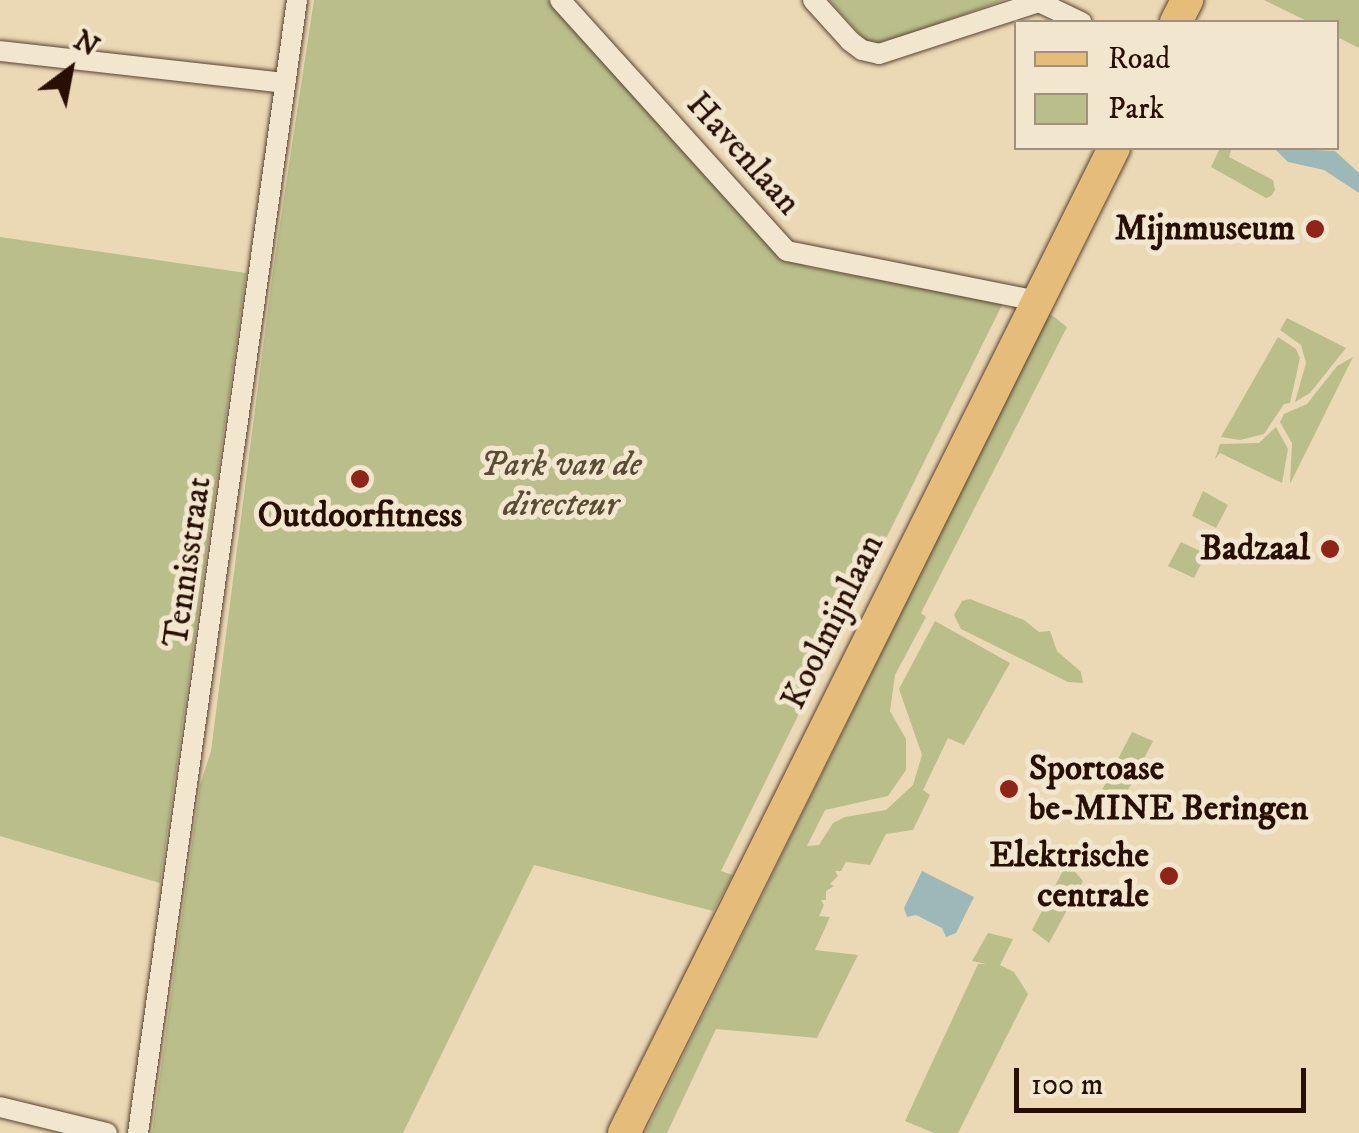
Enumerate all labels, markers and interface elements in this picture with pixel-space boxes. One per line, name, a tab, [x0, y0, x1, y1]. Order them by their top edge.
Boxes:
north arrow	[20, 20, 120, 120]
legend	[1014, 20, 1339, 150]
text: N	[67, 23, 105, 65]
text: Road	[1108, 41, 1170, 78]
street label: Havenlaan	[677, 84, 809, 224]
text: Park	[1108, 91, 1164, 128]
place label: Mijnmuseum	[1115, 208, 1295, 250]
marker: Mijnmuseum	[1304, 218, 1326, 240]
park label: Park van de directeur	[480, 444, 642, 526]
marker: Outdoorfitness	[349, 468, 371, 490]
street label: Tennisstraat	[155, 474, 221, 650]
place label: Outdoorfitness	[258, 495, 462, 537]
street label: Koolmijnlaan	[773, 528, 893, 716]
place label: Badzaal	[1200, 528, 1310, 570]
marker: Badzaal	[1319, 538, 1341, 560]
place label: Sportoase be-MINE Beringen	[1029, 748, 1308, 830]
marker: Sportoase be-MINE Beringen	[998, 778, 1020, 800]
place label: Elektrische centrale	[989, 835, 1149, 917]
marker: Elektrische centrale	[1158, 865, 1180, 887]
scale bar	[1019, 1048, 1312, 1110]
text: 100 m	[1031, 1067, 1103, 1104]

